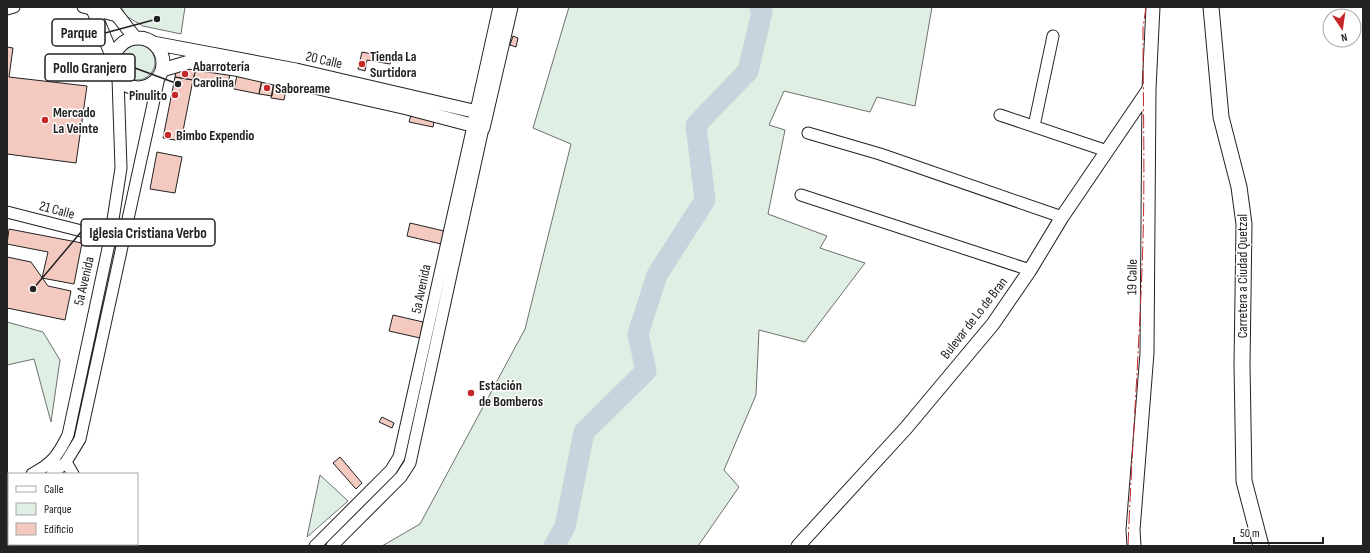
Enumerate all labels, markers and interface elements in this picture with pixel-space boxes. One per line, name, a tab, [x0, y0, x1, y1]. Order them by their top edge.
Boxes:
north arrow	[1322, 8, 1362, 48]
callout: Parque	[52, 19, 105, 46]
text: Parque	[61, 24, 97, 43]
text: N	[1340, 30, 1348, 44]
street label: 20 Calle	[304, 48, 344, 72]
place label: Tienda La Surtidora	[370, 48, 417, 81]
callout: Pollo Granjero	[45, 54, 135, 81]
place label: Abarrotería Carolina	[192, 58, 250, 91]
text: Pollo Granjero	[53, 59, 127, 78]
marker: Tienda La Surtidora	[357, 59, 367, 69]
marker: Abarrotería Carolina	[180, 69, 190, 79]
place label: Saboreame	[275, 80, 330, 97]
marker: Saboreame	[262, 83, 272, 93]
place label: Pinulito	[129, 87, 167, 104]
marker: Pinulito	[170, 90, 180, 100]
place label: Mercado La Veinte	[53, 104, 99, 137]
marker: Mercado La Veinte	[40, 115, 50, 125]
place label: Bimbo Expendio	[176, 127, 254, 144]
marker: Bimbo Expendio	[163, 130, 173, 140]
street label: 21 Calle	[38, 197, 76, 223]
street label: Carretera a Ciudad Quetzal	[1234, 214, 1251, 338]
callout: Iglesia Cristiana Verbo	[81, 219, 215, 246]
text: Iglesia Cristiana Verbo	[89, 224, 207, 243]
street label: 5a Avenida	[70, 255, 98, 307]
street label: 19 Calle	[1123, 259, 1141, 295]
street label: 5a Avenida	[408, 263, 434, 315]
street label: Bulevar de Lo de Bran	[937, 274, 1011, 362]
place label: Estación de Bomberos	[479, 377, 543, 410]
marker: Estación de Bomberos	[466, 388, 476, 398]
legend	[8, 473, 138, 545]
text: Calle	[44, 482, 64, 497]
text: Parque	[44, 502, 72, 517]
scale bar	[1234, 519, 1323, 545]
text: Edificio	[44, 522, 73, 537]
text: 50 m	[1240, 526, 1260, 541]

